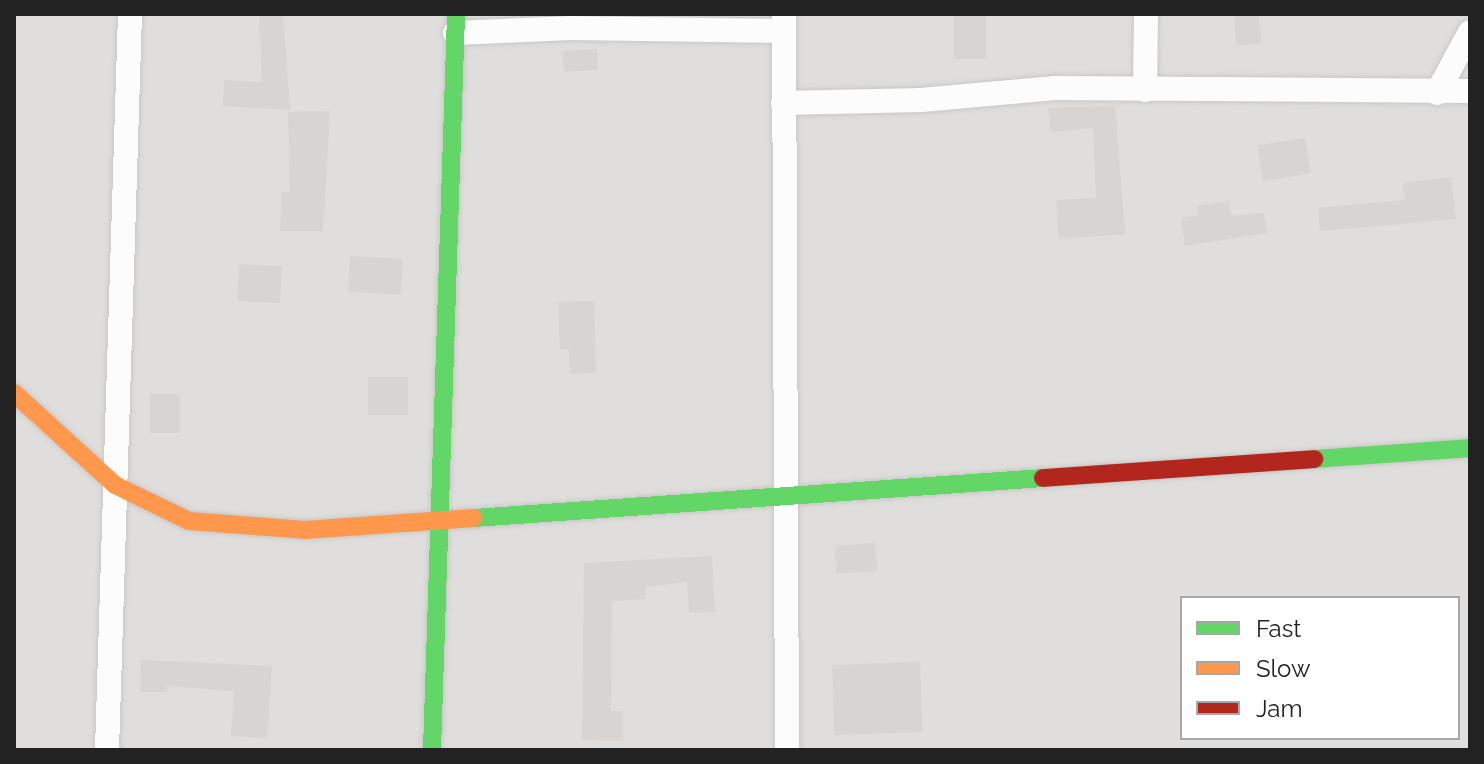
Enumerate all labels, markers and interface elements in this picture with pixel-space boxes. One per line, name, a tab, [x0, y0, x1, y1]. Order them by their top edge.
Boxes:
legend	[1180, 596, 1460, 740]
text: Fast	[1256, 614, 1301, 643]
text: Slow	[1256, 654, 1310, 683]
text: Jam	[1256, 694, 1302, 723]

